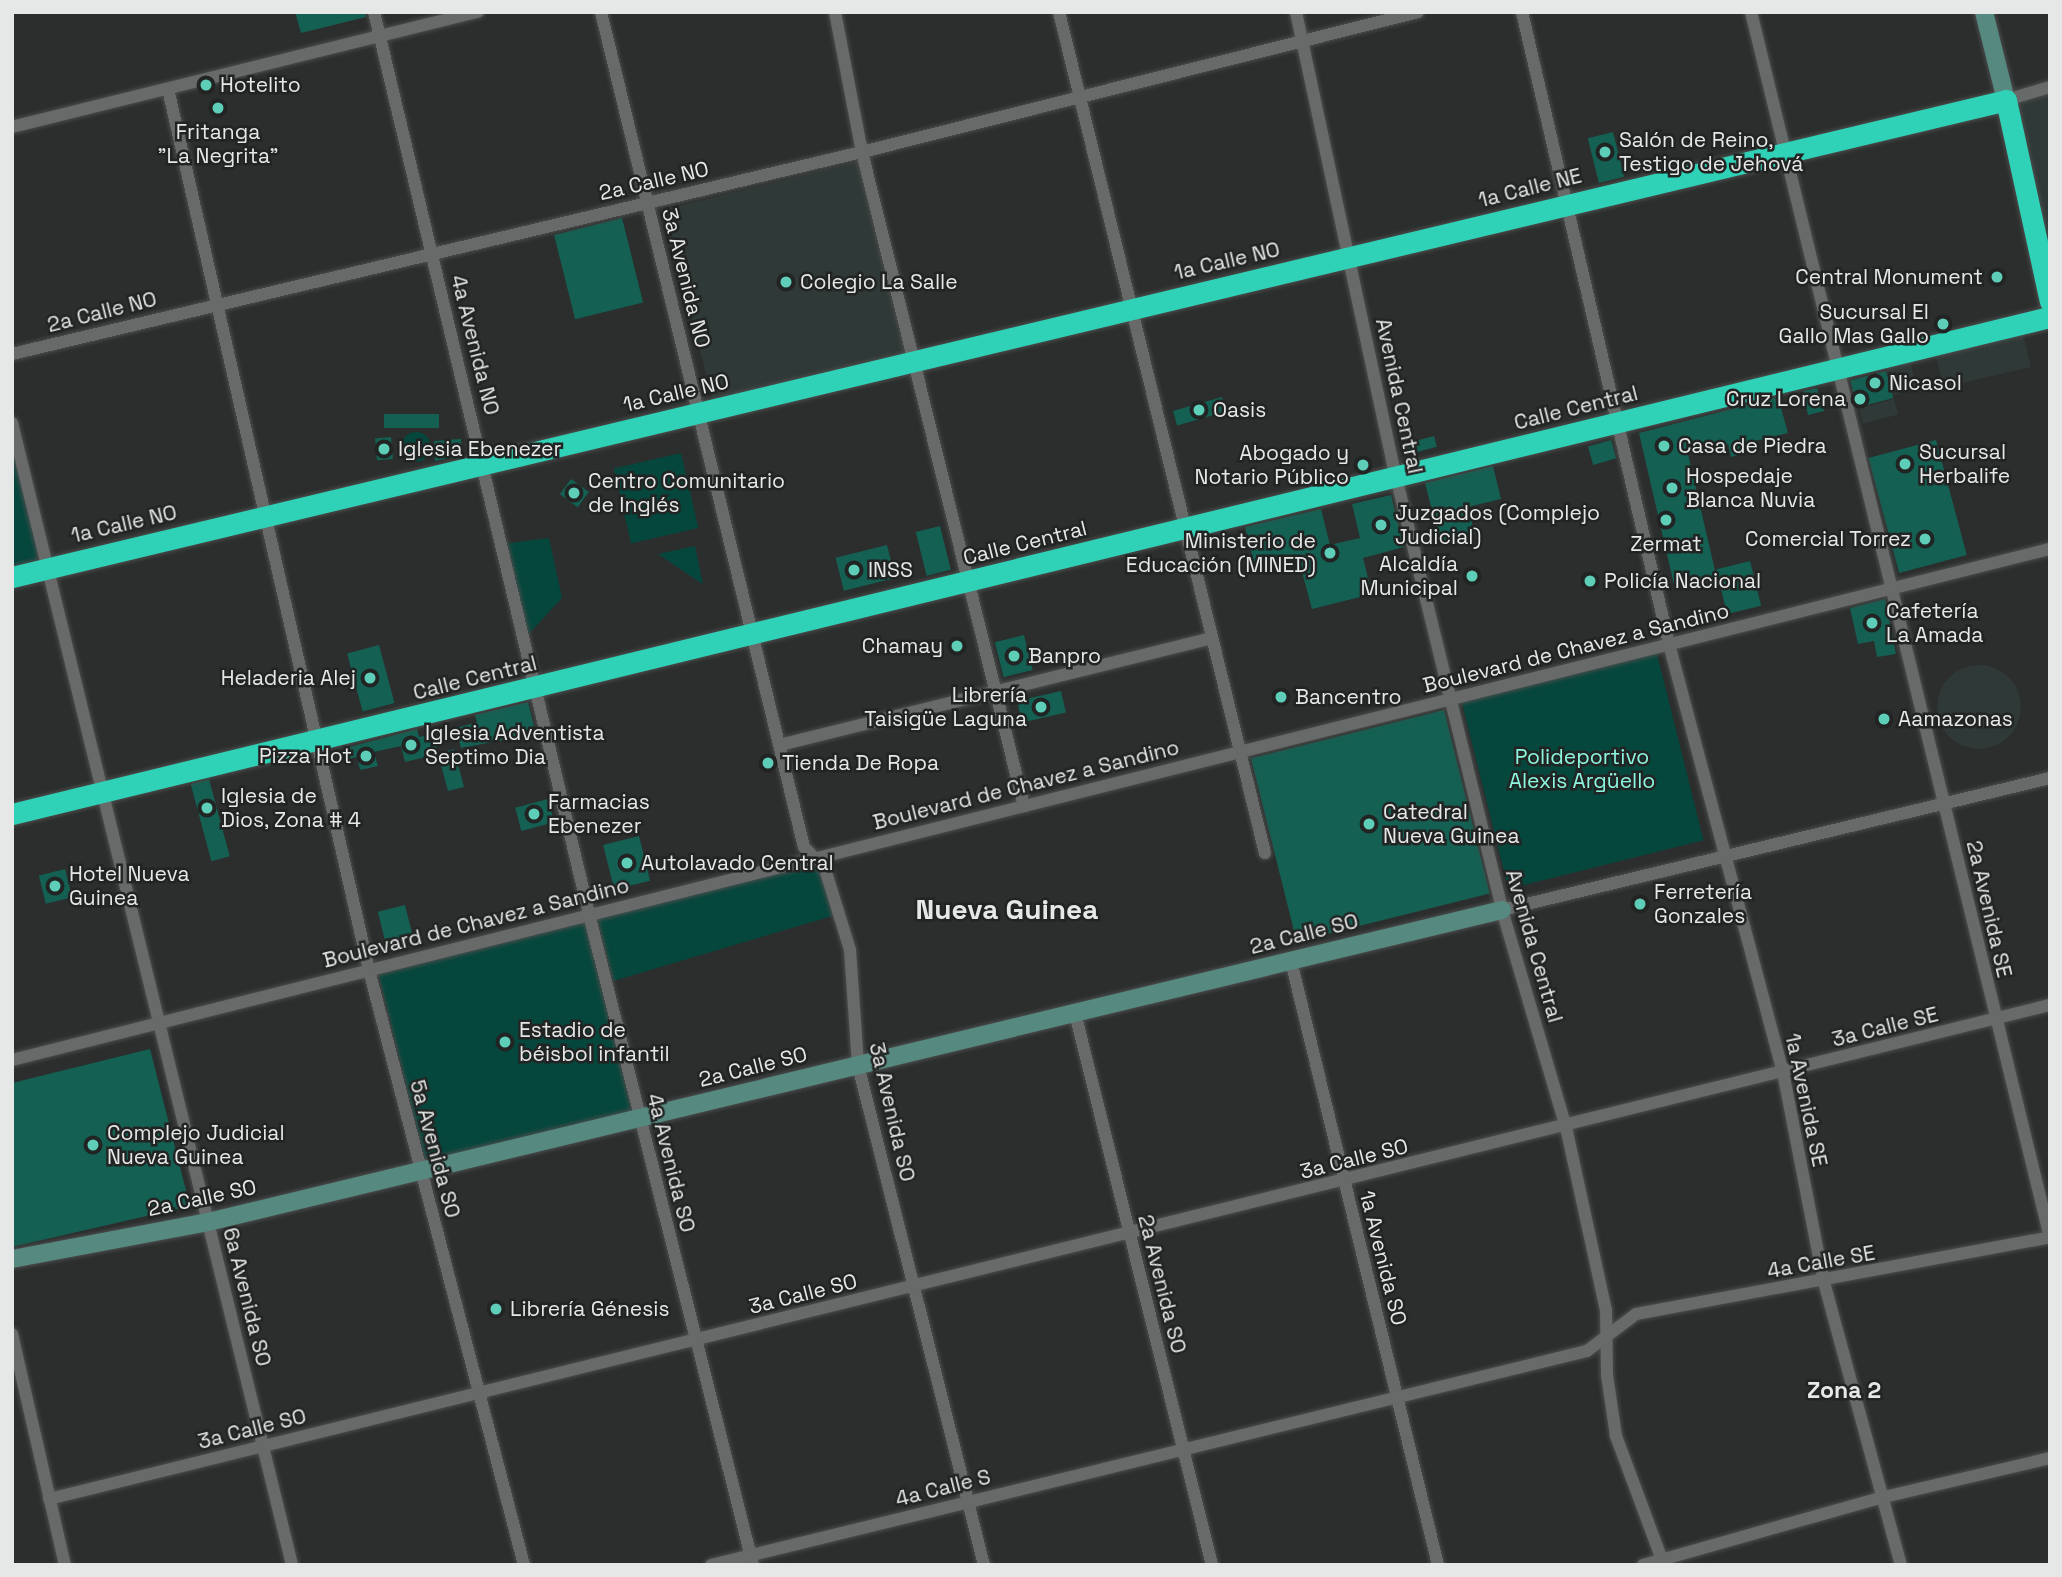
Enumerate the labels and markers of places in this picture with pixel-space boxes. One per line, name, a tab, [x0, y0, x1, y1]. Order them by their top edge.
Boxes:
place label: Hotelito	[220, 72, 301, 98]
marker: Hotelito	[198, 77, 214, 93]
marker: Fritanga "La Negrita"	[210, 100, 226, 116]
place label: Fritanga "La Negrita"	[158, 119, 278, 169]
place label: Salón de Reino, Testigo de Jehová	[1619, 127, 1803, 177]
marker: Salón de Reino, Testigo de Jehová	[1597, 144, 1613, 160]
place label: Central Monument	[1795, 264, 1983, 290]
place label: Colegio La Salle	[800, 269, 958, 295]
marker: Central Monument	[1989, 269, 2005, 285]
marker: Colegio La Salle	[778, 274, 794, 290]
place label: Sucursal El Gallo Mas Gallo	[1779, 299, 1929, 349]
marker: Sucursal El Gallo Mas Gallo	[1935, 316, 1951, 332]
place label: Nicasol	[1889, 370, 1962, 396]
marker: Nicasol	[1867, 375, 1883, 391]
place label: Cruz Lorena	[1726, 386, 1846, 412]
marker: Cruz Lorena	[1852, 391, 1868, 407]
place label: Oasis	[1213, 397, 1266, 423]
marker: Oasis	[1191, 402, 1207, 418]
place label: Casa de Piedra	[1678, 433, 1827, 459]
place label: Iglesia Ebenezer	[398, 436, 561, 462]
marker: Casa de Piedra	[1656, 438, 1672, 454]
place label: Sucursal Herbalife	[1919, 439, 2010, 489]
place label: Abogado y Notario Público	[1195, 440, 1349, 490]
marker: Iglesia Ebenezer	[376, 441, 392, 457]
marker: Sucursal Herbalife	[1897, 456, 1913, 472]
marker: Abogado y Notario Público	[1355, 457, 1371, 473]
place label: Hospedaje Blanca Nuvia	[1686, 463, 1815, 513]
place label: Centro Comunitario de Inglés	[588, 468, 785, 518]
marker: Hospedaje Blanca Nuvia	[1664, 480, 1680, 496]
marker: Centro Comunitario de Inglés	[566, 485, 582, 501]
place label: Juzgados (Complejo Judicial)	[1395, 500, 1600, 550]
marker: Zermat	[1658, 512, 1674, 528]
marker: Juzgados (Complejo Judicial)	[1373, 517, 1389, 533]
place label: Comercial Torrez	[1745, 526, 1911, 552]
place label: Ministerio de Educación (MINED)	[1126, 528, 1316, 578]
place label: Zermat	[1630, 531, 1702, 557]
marker: Comercial Torrez	[1917, 531, 1933, 547]
marker: Ministerio de Educación (MINED)	[1322, 545, 1338, 561]
place label: Alcaldía Municipal	[1361, 551, 1458, 601]
place label: INSS	[868, 557, 913, 583]
marker: INSS	[846, 562, 862, 578]
marker: Alcaldía Municipal	[1464, 568, 1480, 584]
place label: Policía Nacional	[1604, 568, 1761, 594]
marker: Policía Nacional	[1582, 573, 1598, 589]
place label: Cafetería La Amada	[1886, 598, 1984, 648]
marker: Cafetería La Amada	[1864, 615, 1880, 631]
place label: Chamay	[862, 633, 943, 659]
marker: Chamay	[949, 638, 965, 654]
place label: Banpro	[1028, 643, 1101, 669]
marker: Banpro	[1006, 648, 1022, 664]
place label: Heladeria Alej	[220, 665, 356, 691]
marker: Heladeria Alej	[362, 670, 378, 686]
place label: Librería Taisigüe Laguna	[864, 682, 1027, 732]
place label: Bancentro	[1295, 684, 1402, 710]
marker: Bancentro	[1273, 689, 1289, 705]
marker: Librería Taisigüe Laguna	[1033, 699, 1049, 715]
place label: Aamazonas	[1898, 706, 2013, 732]
marker: Aamazonas	[1876, 711, 1892, 727]
place label: Iglesia Adventista Septimo Dia	[425, 720, 605, 770]
marker: Iglesia Adventista Septimo Dia	[403, 737, 419, 753]
place label: Pizza Hot	[259, 743, 352, 769]
marker: Pizza Hot	[358, 748, 374, 764]
place label: Tienda De Ropa	[782, 750, 939, 776]
marker: Tienda De Ropa	[760, 755, 776, 771]
place label: Iglesia de Dios, Zona # 4	[221, 783, 362, 833]
place label: Farmacias Ebenezer	[548, 789, 650, 839]
place label: Catedral Nueva Guinea	[1383, 799, 1520, 849]
marker: Iglesia de Dios, Zona # 4	[199, 800, 215, 816]
marker: Farmacias Ebenezer	[526, 806, 542, 822]
marker: Catedral Nueva Guinea	[1361, 816, 1377, 832]
place label: Autolavado Central	[641, 850, 834, 876]
marker: Autolavado Central	[619, 855, 635, 871]
place label: Hotel Nueva Guinea	[69, 861, 189, 911]
marker: Hotel Nueva Guinea	[47, 878, 63, 894]
place label: Ferretería Gonzales	[1654, 879, 1752, 929]
marker: Ferretería Gonzales	[1632, 896, 1648, 912]
place label: Estadio de béisbol infantil	[519, 1017, 670, 1067]
marker: Estadio de béisbol infantil	[497, 1034, 513, 1050]
place label: Complejo Judicial Nueva Guinea	[107, 1120, 285, 1170]
marker: Complejo Judicial Nueva Guinea	[85, 1137, 101, 1153]
place label: Librería Génesis	[510, 1296, 670, 1322]
marker: Librería Génesis	[488, 1301, 504, 1317]

